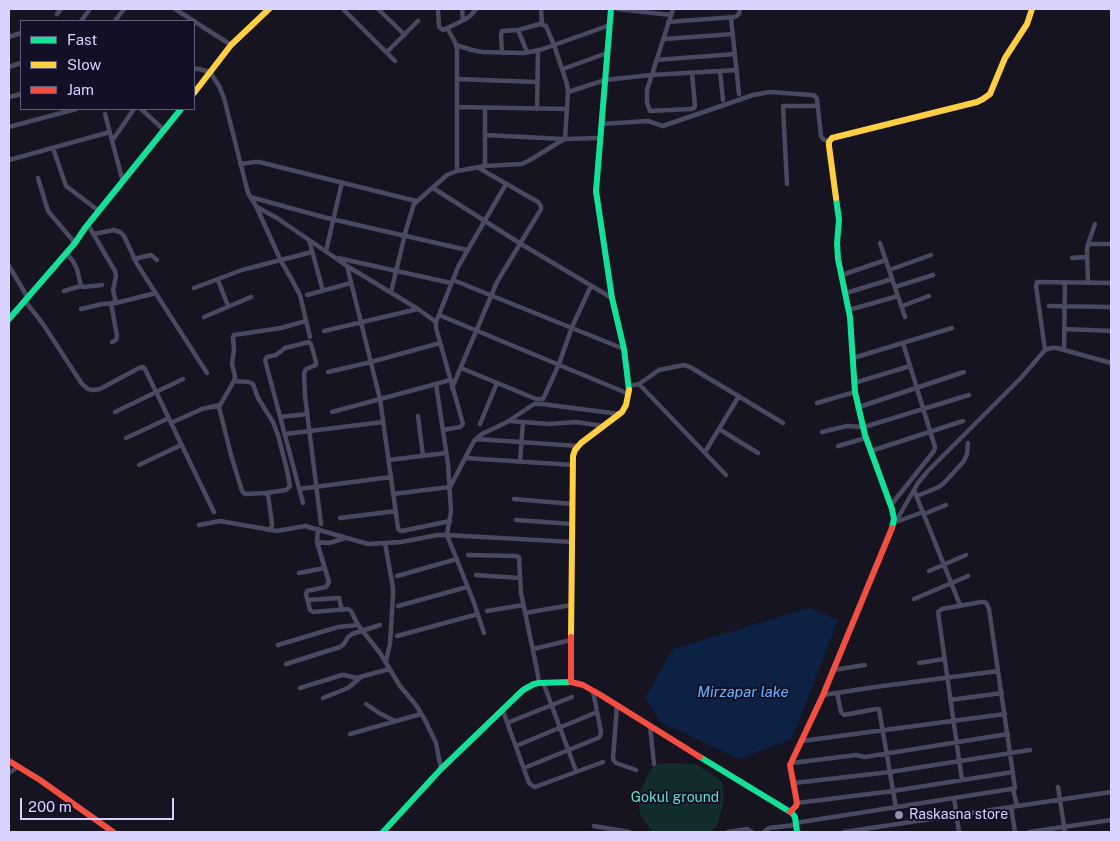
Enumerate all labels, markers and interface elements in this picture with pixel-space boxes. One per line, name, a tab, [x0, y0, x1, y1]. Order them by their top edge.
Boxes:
legend	[20, 20, 195, 110]
text: Fast	[67, 31, 97, 48]
text: Slow	[67, 56, 101, 73]
text: Jam	[67, 81, 94, 98]
water label: Mirzapar lake	[697, 683, 789, 701]
scale bar	[22, 788, 176, 820]
park label: Gokul ground	[631, 790, 719, 806]
text: 200 m	[28, 798, 72, 815]
place label: Raskasna store	[909, 807, 1008, 823]
marker: Raskasna store	[893, 809, 905, 821]

